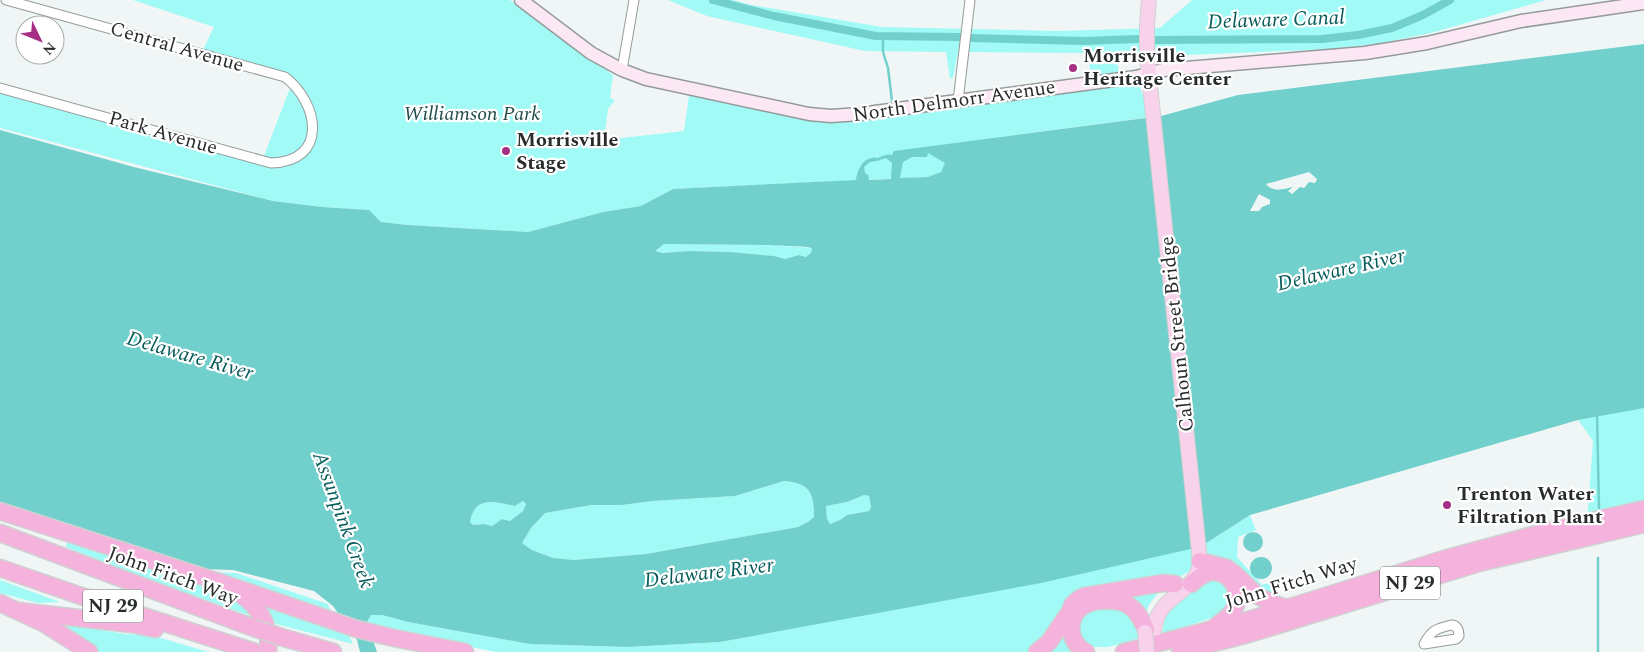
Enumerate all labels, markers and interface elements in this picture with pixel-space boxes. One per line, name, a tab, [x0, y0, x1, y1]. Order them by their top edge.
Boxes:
water label: Delaware Canal	[1207, 2, 1346, 38]
street label: Central Avenue	[107, 14, 247, 80]
north arrow	[15, 15, 65, 65]
text: N	[38, 37, 61, 60]
place label: Morrisville Heritage Center	[1083, 41, 1231, 94]
marker: Morrisville Heritage Center	[1067, 62, 1079, 74]
street label: North Delmorr Avenue	[851, 72, 1057, 130]
park label: Williamson Park	[404, 99, 541, 129]
street label: Park Avenue	[105, 103, 221, 163]
place label: Morrisville Stage	[516, 125, 619, 178]
marker: Morrisville Stage	[500, 145, 512, 157]
street label: Calhoun Street Bridge	[1152, 235, 1202, 433]
water label: Delaware River	[1274, 240, 1409, 300]
water label: Delaware River	[123, 323, 258, 390]
water label: Assunpink Creek	[303, 446, 383, 593]
place label: Trenton Water Filtration Plant	[1457, 479, 1603, 532]
marker: Trenton Water Filtration Plant	[1441, 499, 1453, 511]
street label: John Fitch Way	[104, 539, 244, 614]
street label: John Fitch Way	[1221, 548, 1362, 617]
water label: Delaware River	[642, 549, 776, 597]
road number: NJ 29	[1380, 566, 1440, 600]
road number: NJ 29	[83, 590, 143, 622]

